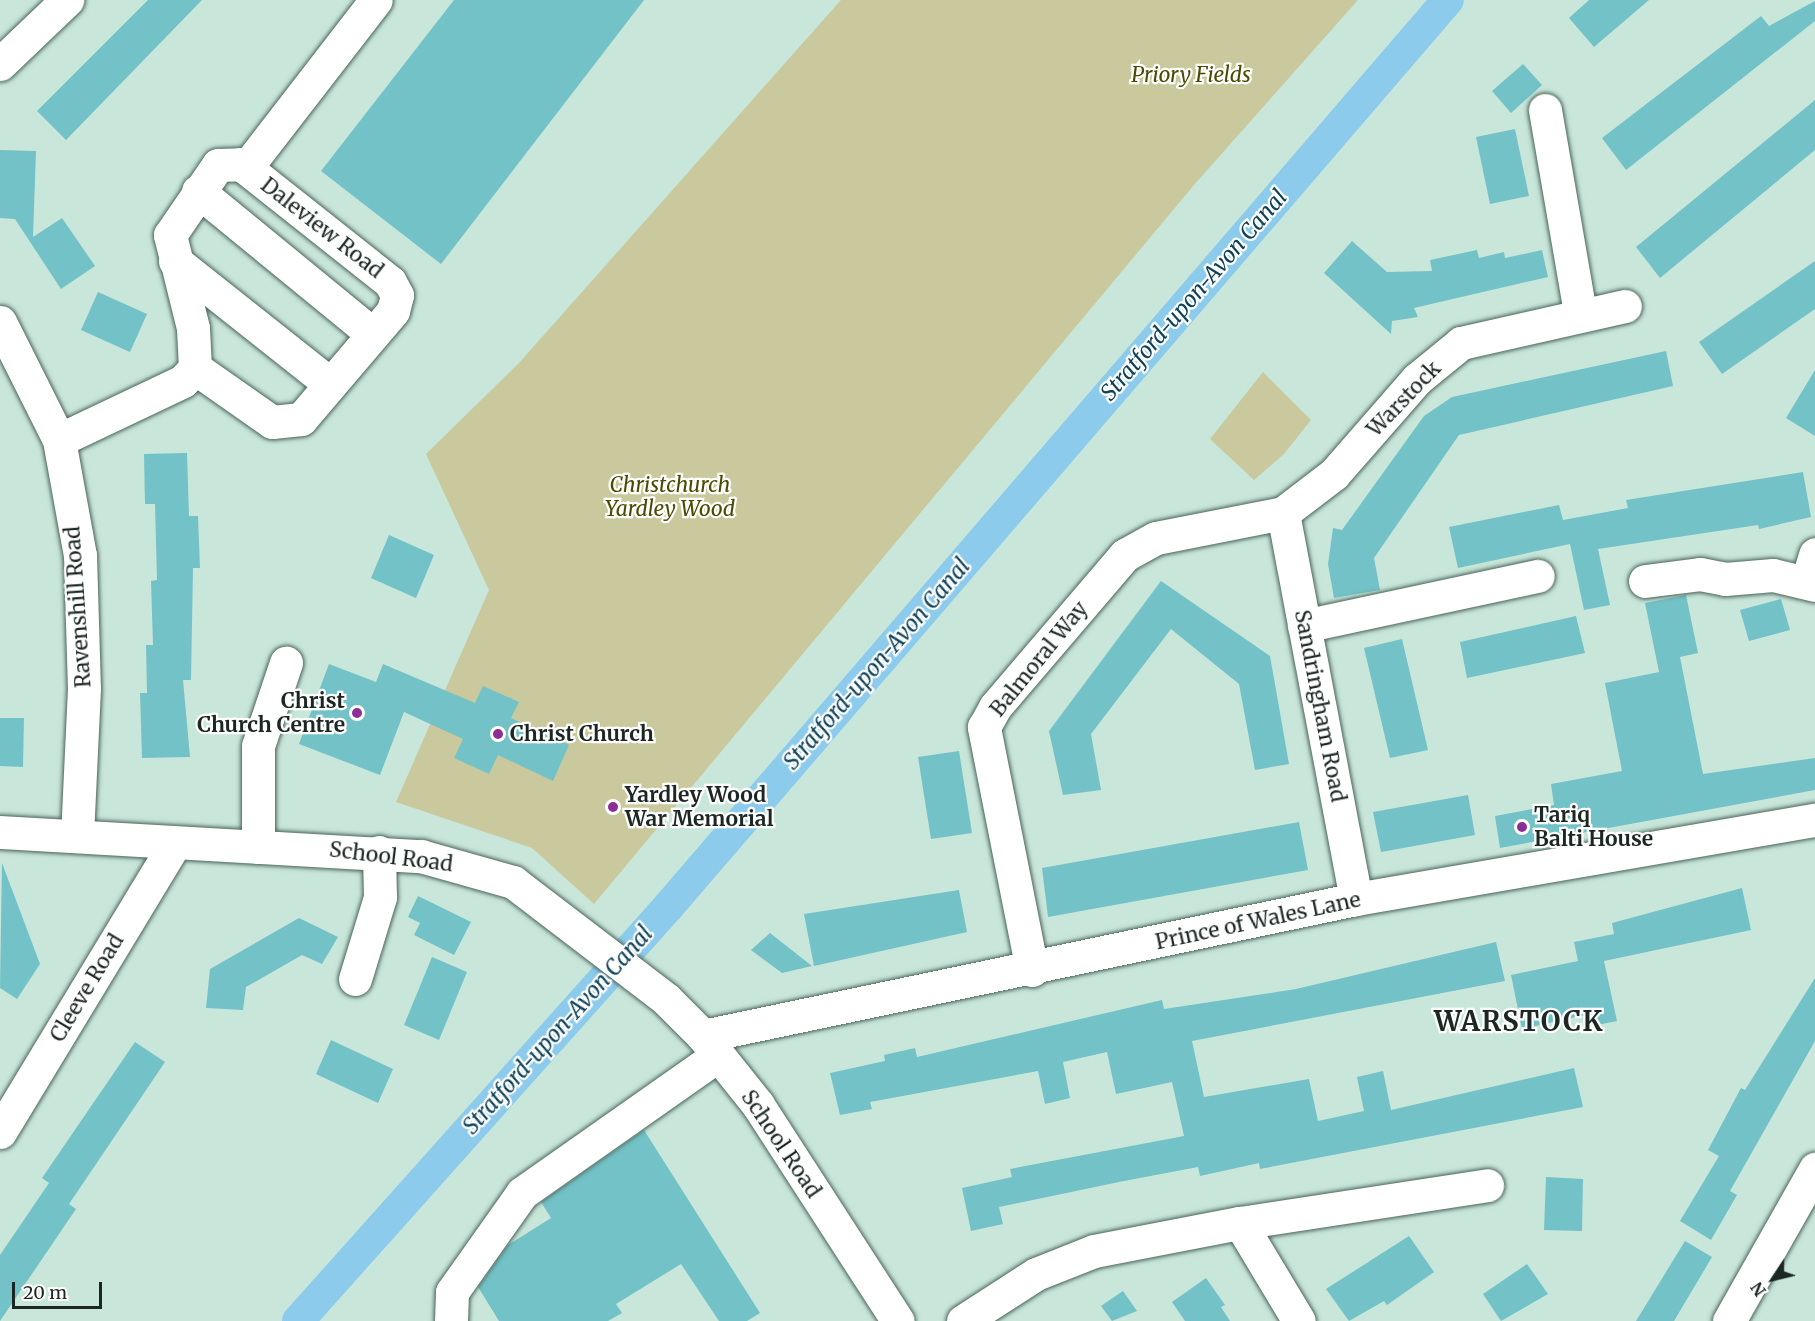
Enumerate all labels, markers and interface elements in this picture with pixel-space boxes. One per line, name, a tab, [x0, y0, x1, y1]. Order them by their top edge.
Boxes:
park label: Priory Fields	[1131, 62, 1251, 88]
street label: Daleview Road	[256, 172, 388, 284]
water label: Stratford-upon-Avon Canal	[1095, 184, 1293, 406]
street label: Warstock	[1362, 356, 1446, 442]
park label: Christchurch Yardley Wood	[605, 472, 735, 522]
street label: Ravenshill Road	[60, 525, 96, 689]
water label: Stratford-upon-Avon Canal	[778, 553, 976, 775]
street label: Balmoral Way	[985, 596, 1093, 722]
street label: Sandringham Road	[1289, 608, 1351, 804]
place label: Christ Church Centre	[197, 688, 345, 738]
marker: Christ Church Centre	[350, 706, 364, 720]
place label: Christ Church	[510, 721, 654, 747]
marker: Christ Church	[491, 727, 505, 741]
place label: Yardley Wood War Memorial	[625, 782, 773, 832]
marker: Yardley Wood War Memorial	[606, 800, 620, 814]
place label: Tariq Balti House	[1534, 802, 1653, 852]
marker: Tariq Balti House	[1515, 820, 1529, 834]
street label: School Road	[328, 837, 454, 877]
street label: Prince of Wales Lane	[1153, 887, 1363, 955]
water label: Stratford-upon-Avon Canal	[458, 921, 658, 1139]
street label: Cleeve Road	[45, 929, 129, 1047]
district label: WARSTOCK	[1434, 1006, 1604, 1038]
street label: School Road	[736, 1085, 826, 1203]
north arrow	[1743, 1249, 1803, 1309]
scale bar	[15, 1270, 105, 1308]
text: N	[1746, 1278, 1770, 1300]
text: 20 m	[23, 1281, 67, 1304]

